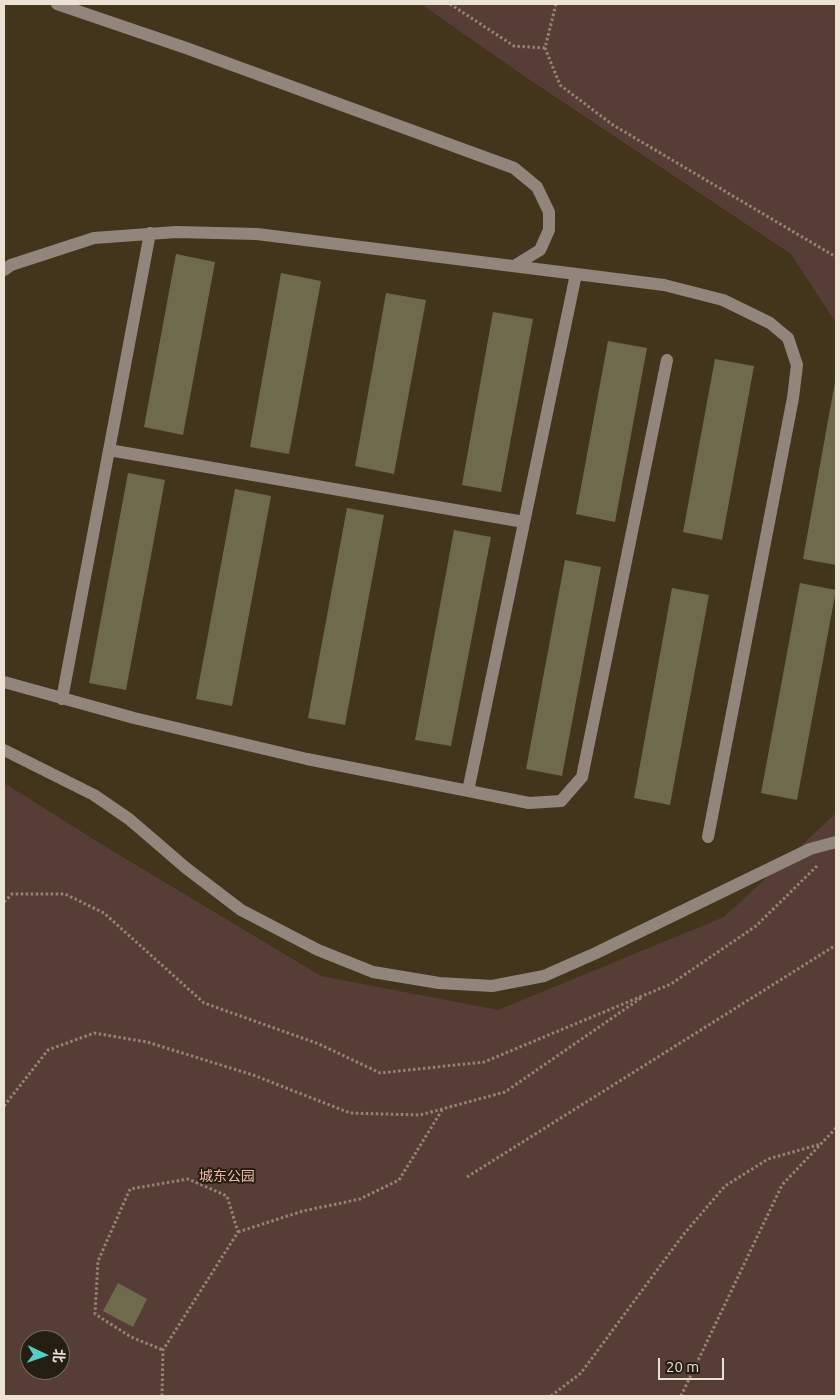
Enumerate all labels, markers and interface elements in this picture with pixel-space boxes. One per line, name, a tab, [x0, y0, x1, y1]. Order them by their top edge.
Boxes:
park label: 城东公园	[199, 1168, 255, 1184]
north arrow	[20, 1330, 70, 1380]
text: 北	[51, 1348, 67, 1363]
scale bar	[660, 1348, 726, 1380]
text: 20 m	[666, 1358, 699, 1375]

